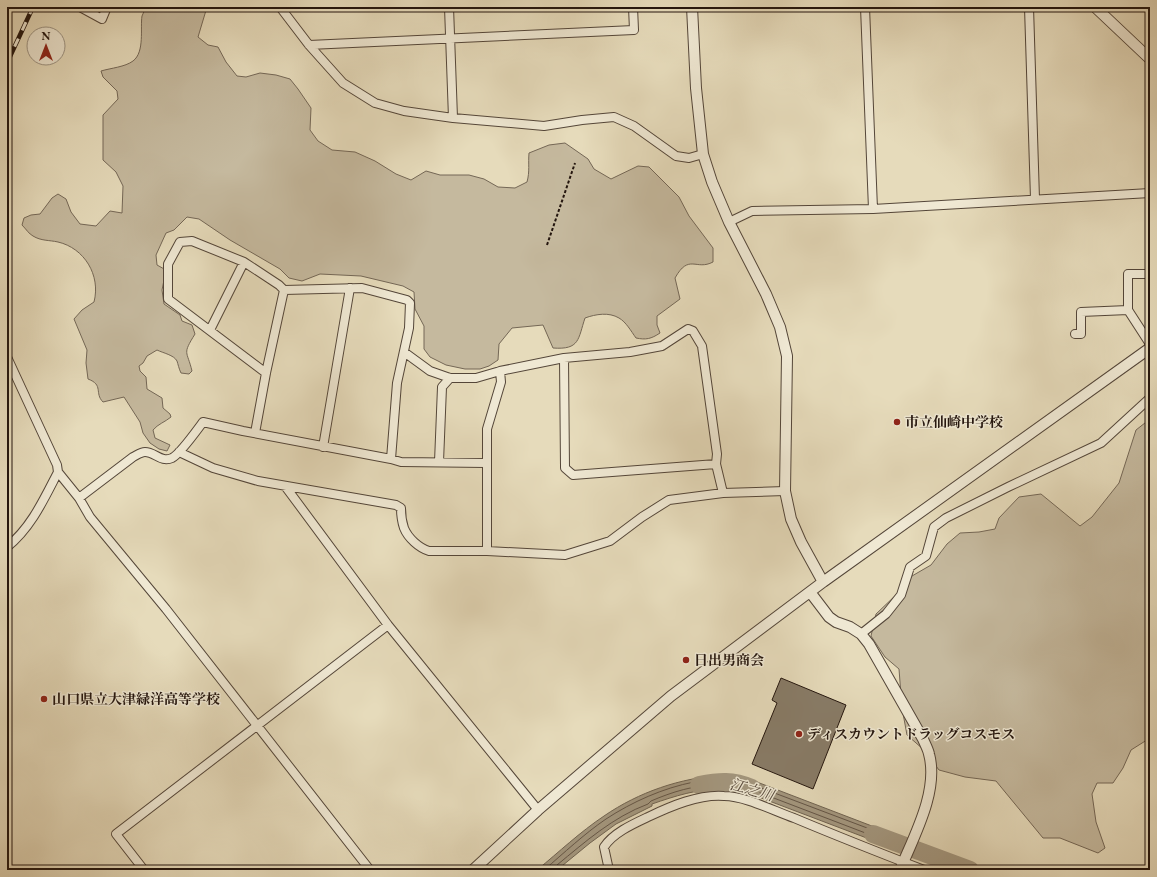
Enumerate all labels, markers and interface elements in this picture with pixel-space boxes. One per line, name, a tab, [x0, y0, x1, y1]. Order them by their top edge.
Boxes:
north arrow	[26, 26, 66, 66]
text: N	[42, 29, 51, 43]
place label: 市立仙崎中学校	[905, 413, 1003, 431]
marker: 市立仙崎中学校	[892, 417, 902, 427]
place label: 日出男商会	[694, 651, 764, 669]
marker: 日出男商会	[681, 655, 691, 665]
place label: 山口県立大津緑洋高等学校	[52, 690, 220, 708]
marker: 山口県立大津緑洋高等学校	[39, 694, 49, 704]
place label: ディスカウントドラッグコスモス	[807, 725, 1015, 743]
marker: ディスカウントドラッグコスモス	[794, 729, 804, 739]
water label: 江之川	[728, 774, 778, 805]

